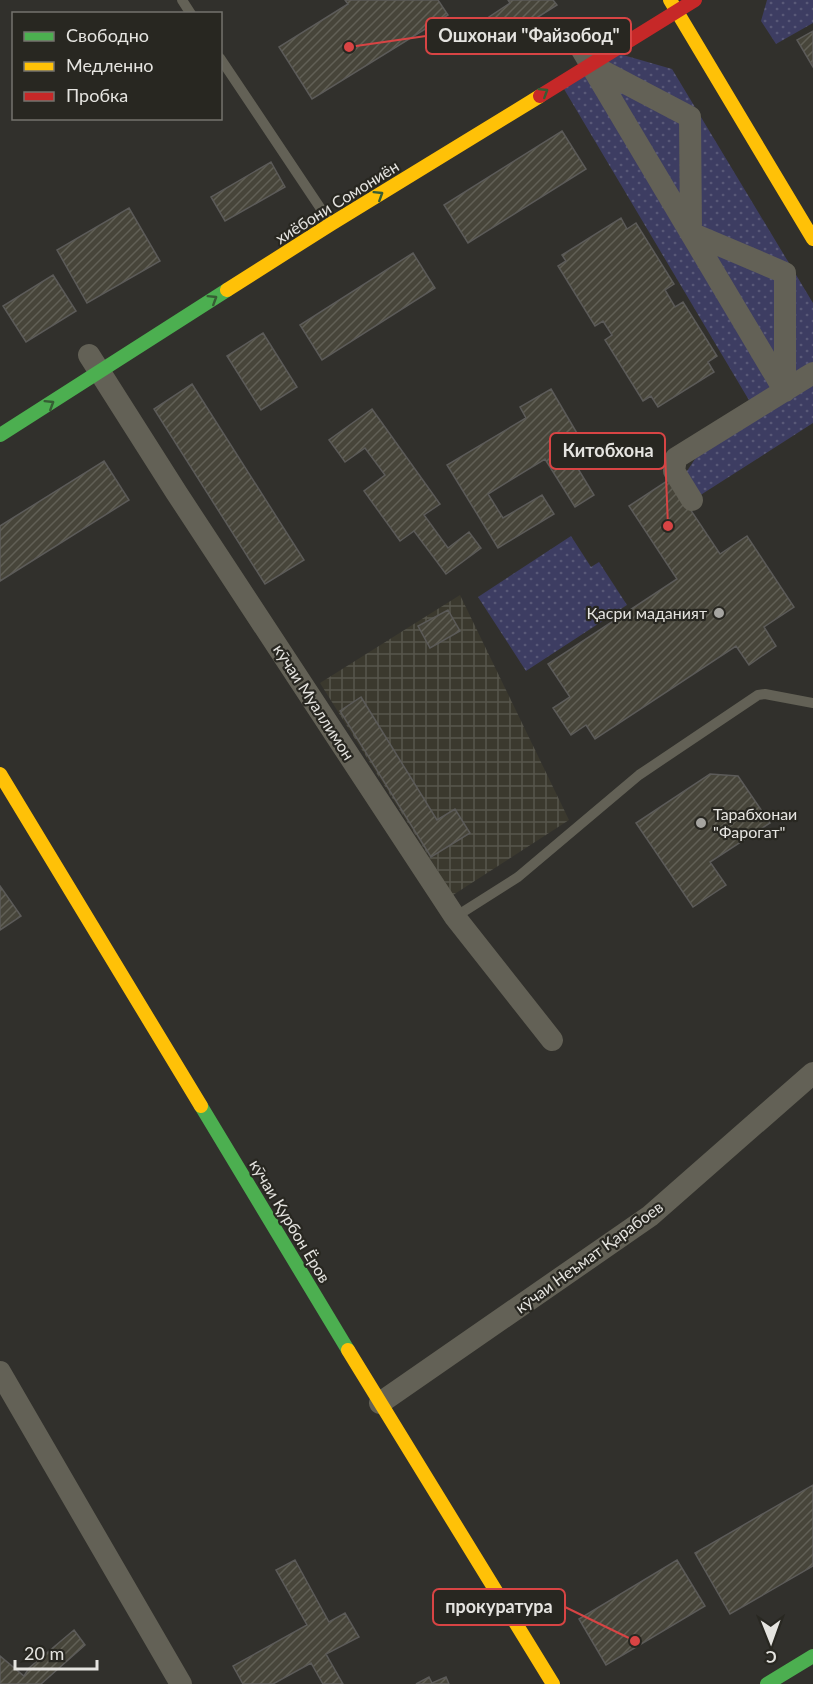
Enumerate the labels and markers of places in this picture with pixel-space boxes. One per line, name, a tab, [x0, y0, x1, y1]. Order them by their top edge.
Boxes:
callout: Ошхонаи "Файзобод"	[426, 18, 631, 54]
callout: Китобхона	[550, 433, 665, 469]
place label: Қасри маданият	[587, 603, 707, 622]
marker: Қасри маданият	[712, 606, 726, 620]
place label: Тарабхонаи "Фарогат"	[713, 804, 797, 841]
marker: Тарабхонаи "Фарогат"	[694, 816, 708, 830]
callout: прокуратура	[433, 1589, 565, 1625]

